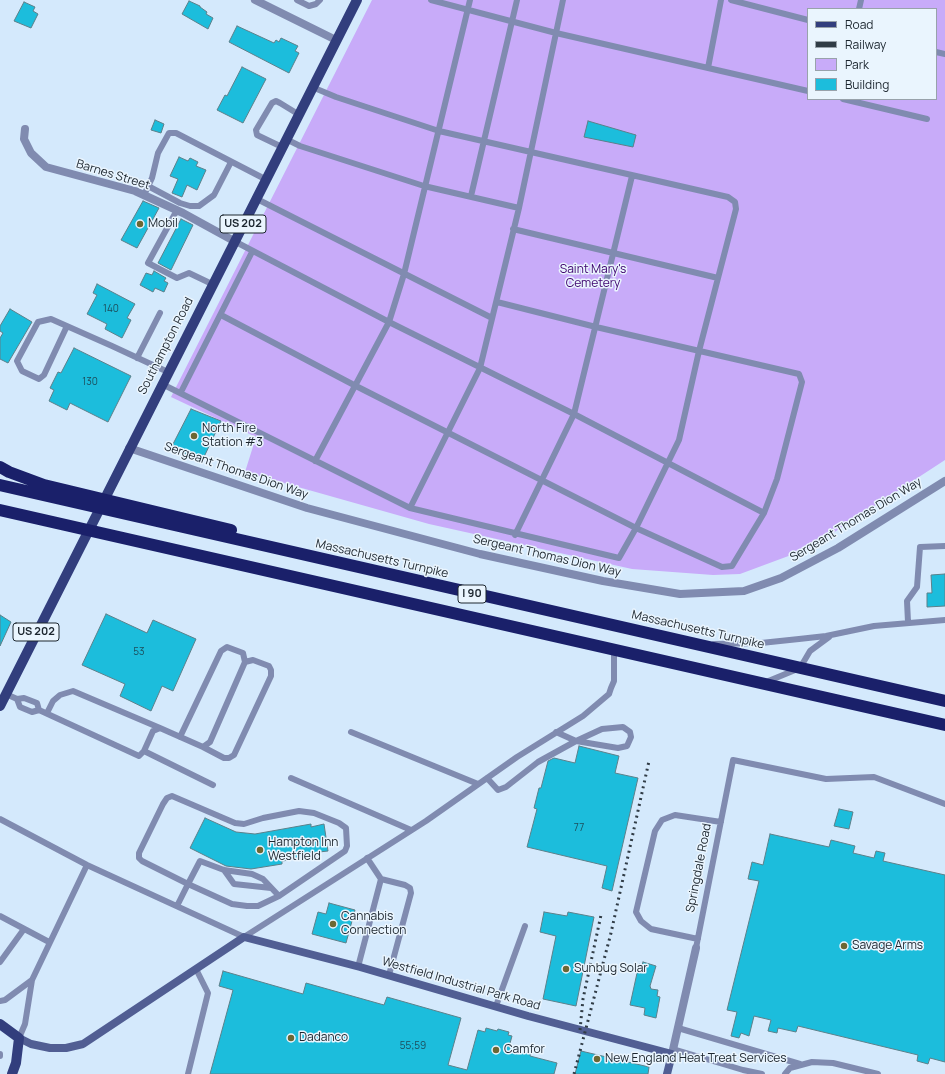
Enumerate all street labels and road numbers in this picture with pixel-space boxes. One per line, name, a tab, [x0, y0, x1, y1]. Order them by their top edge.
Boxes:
street label: Barnes Street	[74, 157, 152, 193]
road number: US 202	[220, 215, 266, 233]
street label: Southampton Road	[135, 295, 197, 397]
street label: Sergeant Thomas Dion Way	[162, 440, 310, 502]
street label: Sergeant Thomas Dion Way	[787, 475, 925, 565]
street label: Sergeant Thomas Dion Way	[472, 532, 622, 580]
street label: Massachusetts Turnpike	[314, 537, 450, 581]
road number: I 90	[458, 585, 486, 603]
street label: Massachusetts Turnpike	[630, 608, 766, 652]
road number: US 202	[13, 623, 59, 641]
street label: Springdale Road	[683, 822, 715, 914]
street label: Westfield Industrial Park Road	[380, 954, 542, 1014]

